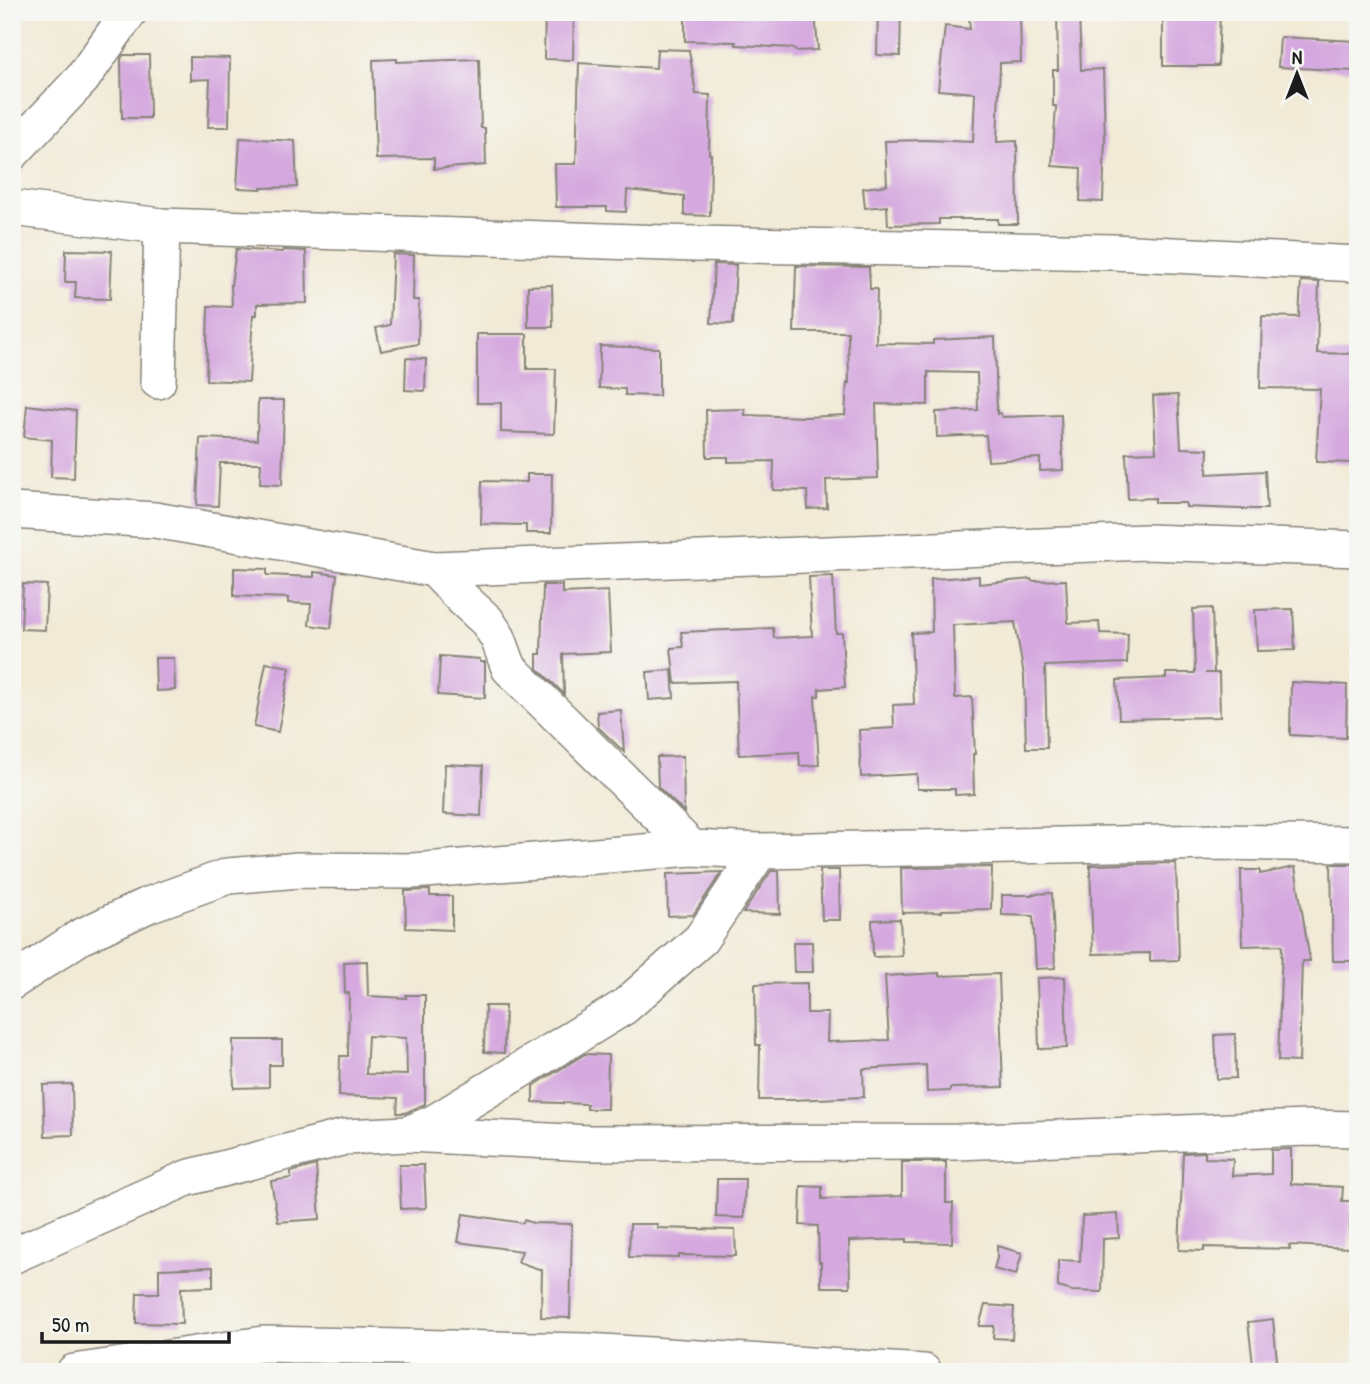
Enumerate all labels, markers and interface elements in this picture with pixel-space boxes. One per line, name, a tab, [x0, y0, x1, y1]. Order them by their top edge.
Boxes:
north arrow	[1262, 38, 1332, 108]
text: N	[1292, 44, 1302, 70]
scale bar	[42, 1300, 229, 1344]
text: 50 m	[52, 1310, 89, 1339]

